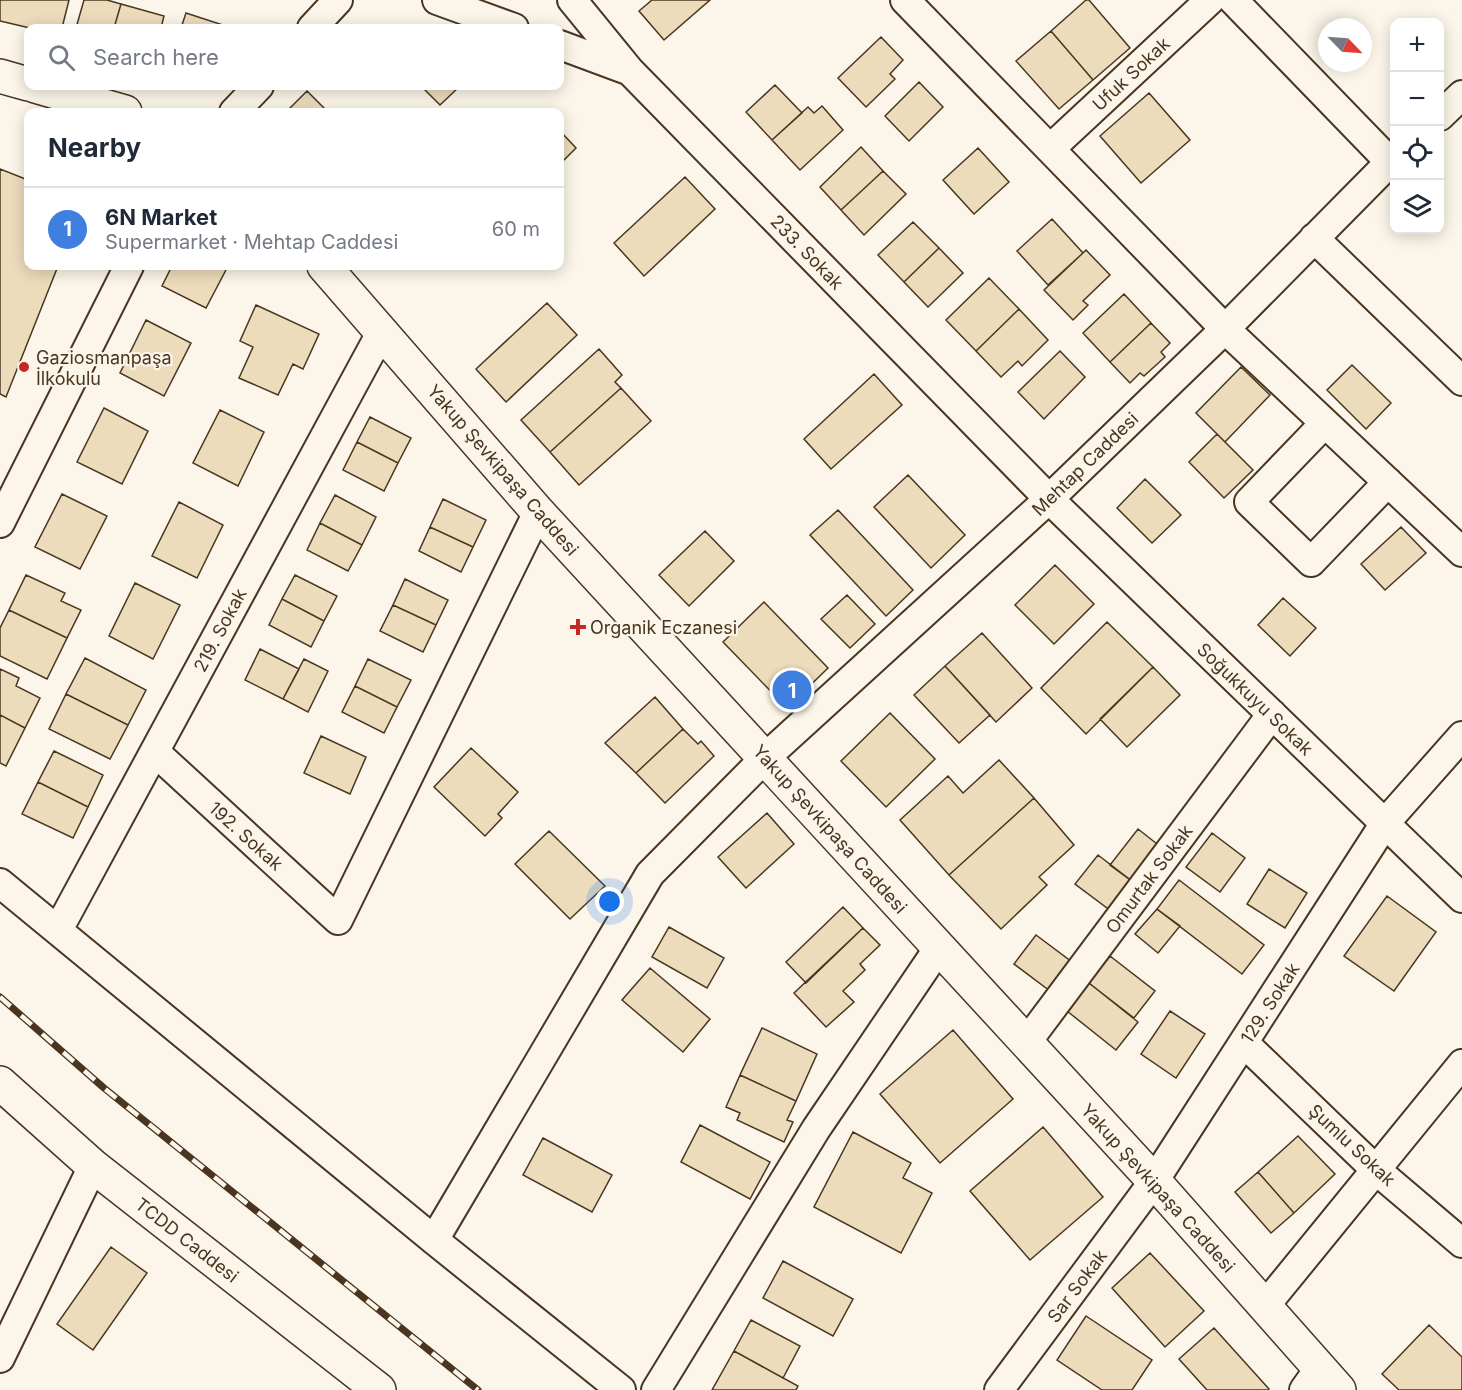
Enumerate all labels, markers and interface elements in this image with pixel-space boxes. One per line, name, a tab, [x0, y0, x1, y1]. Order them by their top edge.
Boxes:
north arrow	[1318, 18, 1372, 72]
map controls	[1390, 18, 1444, 234]
button: +	[1390, 18, 1444, 72]
search box	[24, 24, 564, 90]
street label: Ufuk Sokak	[1088, 33, 1174, 115]
icon: search	[45, 41, 78, 74]
text: Search here	[93, 44, 219, 70]
button: −	[1390, 72, 1444, 126]
button: locate	[1390, 126, 1444, 180]
text: Nearby	[48, 132, 141, 163]
button: layers	[1390, 180, 1444, 234]
text: 6N Market	[105, 204, 217, 230]
street label: 233. Sokak	[766, 210, 848, 294]
text: 1	[63, 217, 72, 241]
text: 60 m	[492, 217, 540, 241]
text: Supermarket · Mehtap Caddesi	[105, 230, 398, 254]
place label: Gaziosmanpaşa İlkokulu	[36, 347, 172, 389]
marker: Gaziosmanpaşa İlkokulu	[17, 360, 31, 374]
street label: Yakup Şevkipaşa Caddesi	[423, 380, 583, 560]
street label: Mehtap Caddesi	[1028, 408, 1142, 520]
street label: 219. Sokak	[189, 585, 251, 675]
place label: Organik Eczanesi	[590, 617, 737, 638]
marker: Organik Eczanesi	[571, 620, 585, 634]
street label: Soğukkuyu Sokak	[1193, 638, 1317, 760]
pin: 1	[772, 668, 812, 712]
street label: Yakup Şevkipaşa Caddesi	[749, 740, 911, 918]
street label: 192. Sokak	[205, 797, 287, 875]
street label: Omurtak Sokak	[1101, 820, 1197, 937]
your location	[595, 887, 624, 916]
street label: 129. Sokak	[1236, 959, 1304, 1047]
street label: Yakup Şevkipaşa Caddesi	[1077, 1099, 1239, 1277]
street label: Şumlu Sokak	[1305, 1100, 1400, 1190]
street label: TCDD Caddesi	[131, 1193, 243, 1287]
street label: Sar Sokak	[1043, 1245, 1111, 1327]

